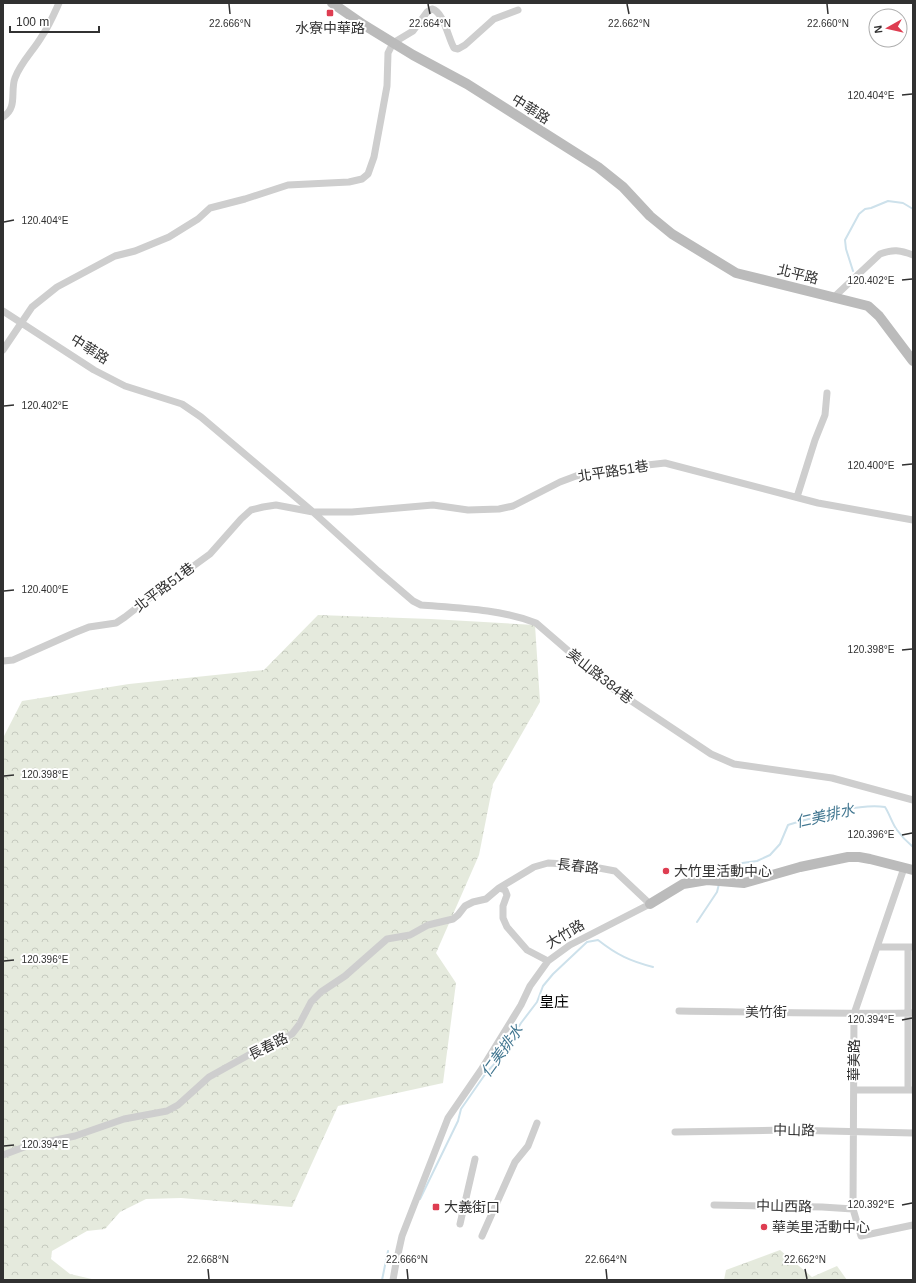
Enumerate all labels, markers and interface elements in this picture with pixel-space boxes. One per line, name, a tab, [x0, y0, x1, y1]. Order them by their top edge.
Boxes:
scale bar	[10, 8, 99, 34]
marker: 水寮中華路	[325, 8, 335, 18]
north arrow	[868, 8, 908, 48]
text: 100 m	[16, 15, 49, 29]
text: 22.666°N	[209, 18, 251, 29]
text: 22.664°N	[409, 18, 451, 29]
text: 22.662°N	[608, 18, 650, 29]
text: 22.660°N	[807, 18, 849, 29]
place label: 水寮中華路	[295, 20, 365, 36]
text: N	[872, 25, 885, 34]
text: 120.404°E	[848, 90, 895, 101]
street label: 中華路	[509, 91, 553, 127]
text: 120.404°E	[22, 215, 69, 226]
street label: 北平路	[776, 261, 820, 287]
text: 120.402°E	[848, 275, 895, 286]
street label: 中華路	[68, 331, 112, 367]
text: 120.402°E	[22, 400, 69, 411]
street label: 北平路51巷	[576, 457, 650, 485]
text: 120.400°E	[848, 460, 895, 471]
street label: 北平路51巷	[131, 559, 197, 615]
text: 120.400°E	[22, 584, 69, 595]
text: 120.398°E	[848, 644, 895, 655]
street label: 美山路384巷	[564, 645, 636, 707]
text: 120.398°E	[22, 769, 69, 780]
water label: 仁美排水	[794, 800, 857, 831]
text: 120.396°E	[848, 829, 895, 840]
street label: 長春路	[556, 856, 600, 876]
place label: 大竹里活動中心	[674, 863, 772, 879]
marker: 大竹里活動中心	[661, 866, 671, 876]
street label: 大竹路	[543, 916, 587, 952]
text: 120.396°E	[22, 954, 69, 965]
district label: 皇庄	[539, 993, 569, 1010]
street label: 美竹街	[745, 1004, 787, 1020]
text: 120.394°E	[848, 1014, 895, 1025]
water label: 仁美排水	[477, 1021, 527, 1080]
street label: 長春路	[246, 1029, 290, 1063]
street label: 華美路	[846, 1039, 862, 1081]
street label: 中山路	[773, 1122, 815, 1138]
text: 120.394°E	[22, 1139, 69, 1150]
street label: 中山西路	[756, 1198, 812, 1214]
place label: 大義街口	[444, 1199, 500, 1215]
text: 120.392°E	[848, 1199, 895, 1210]
marker: 大義街口	[431, 1202, 441, 1212]
place label: 華美里活動中心	[772, 1219, 870, 1235]
marker: 華美里活動中心	[759, 1222, 769, 1232]
text: 22.668°N	[187, 1254, 229, 1265]
text: 22.666°N	[386, 1254, 428, 1265]
text: 22.664°N	[585, 1254, 627, 1265]
text: 22.662°N	[784, 1254, 826, 1265]

